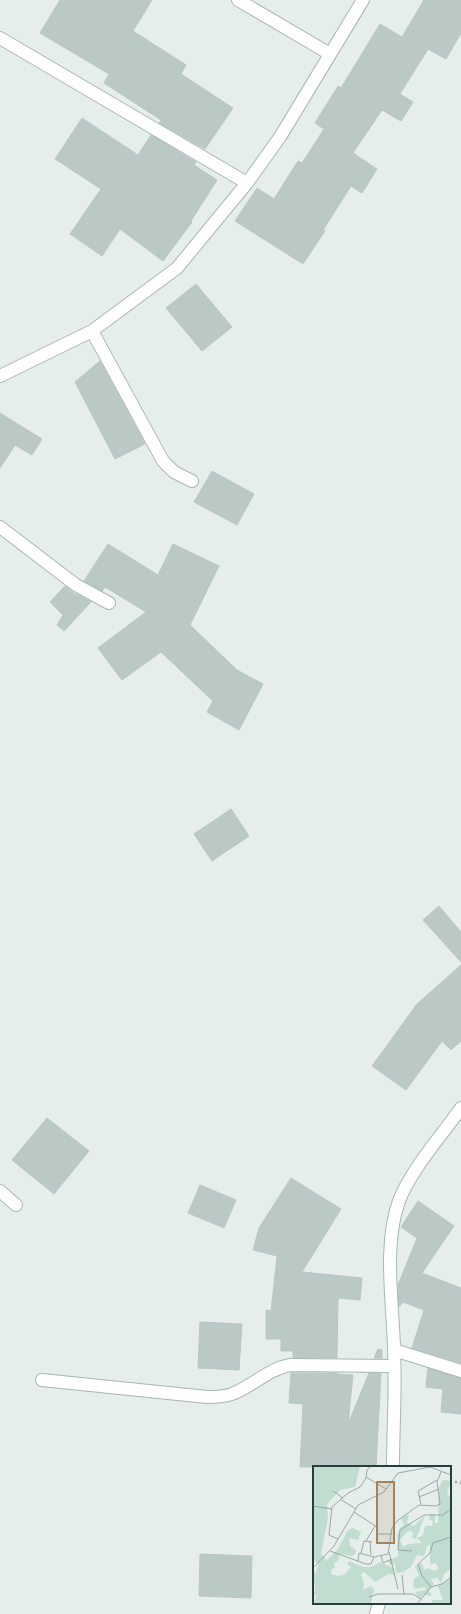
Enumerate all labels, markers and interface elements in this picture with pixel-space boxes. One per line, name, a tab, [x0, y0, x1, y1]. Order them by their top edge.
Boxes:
inset map	[313, 1466, 451, 1604]

